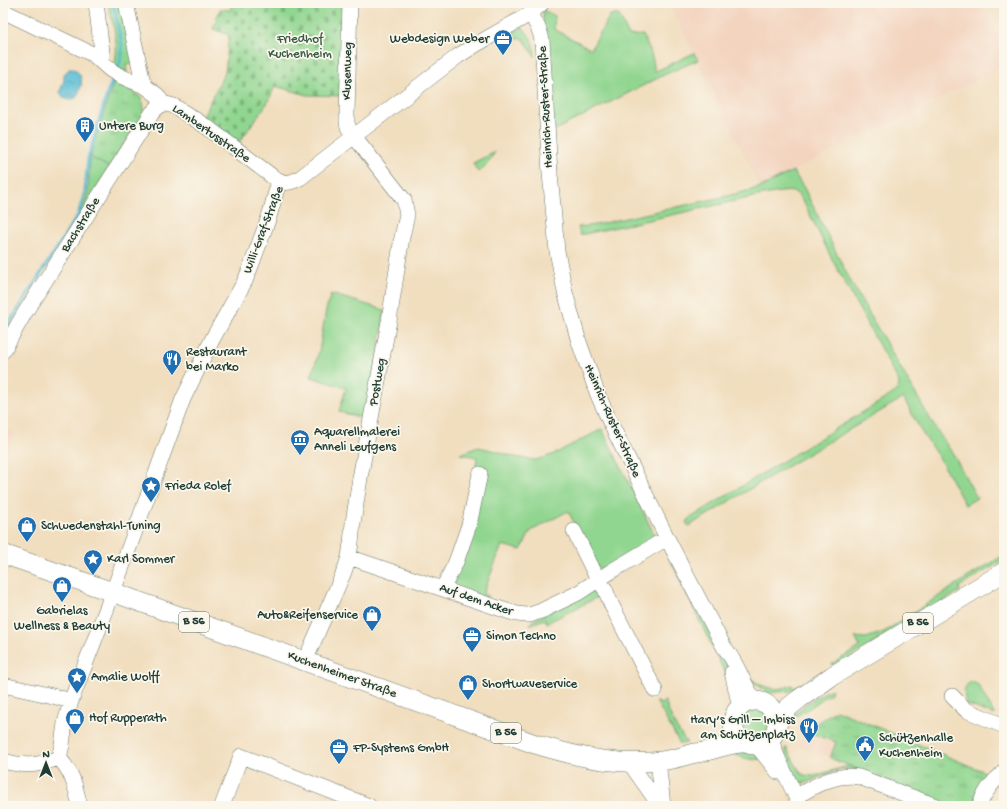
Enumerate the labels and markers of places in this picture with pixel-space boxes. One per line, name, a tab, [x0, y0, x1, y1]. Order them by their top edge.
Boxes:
office icon: Webdesign Weber	[492, 28, 514, 56]
place label: Webdesign Weber	[390, 32, 490, 47]
building icon: Untere Burg	[74, 115, 96, 143]
place label: Untere Burg	[99, 119, 164, 134]
place label: Restaurant bei Marko	[186, 345, 248, 375]
restaurant icon: Restaurant bei Marko	[161, 348, 183, 376]
place label: Aquarellmalerei Anneli Leufgens	[314, 425, 400, 455]
museum icon: Aquarellmalerei Anneli Leufgens	[289, 428, 311, 456]
place icon: Frieda Rolef	[140, 475, 162, 503]
place label: Frieda Rolef	[164, 479, 232, 494]
shop icon: Schwedenstahl-Tuning	[16, 515, 38, 543]
place label: Schwedenstahl-Tuning	[41, 519, 161, 534]
place icon: Karl Sommer	[82, 548, 104, 576]
place label: Karl Sommer	[107, 552, 176, 567]
shop icon: Gabrielas Wellness & Beauty	[51, 575, 73, 603]
place label: Gabrielas Wellness & Beauty	[14, 604, 111, 634]
shop icon: Auto&Reifenservice	[361, 604, 383, 632]
place label: Auto&Reifenservice	[257, 608, 358, 623]
office icon: Simon Techno	[461, 625, 483, 653]
place label: Simon Techno	[486, 629, 556, 644]
place icon: Amalie Wolff	[66, 666, 88, 694]
place label: Amalie Wolff	[91, 670, 160, 685]
shop icon: Shortwaveservice	[457, 673, 479, 701]
place label: Shortwaveservice	[482, 677, 577, 692]
shop icon: Hof Rupperath	[64, 707, 86, 735]
place label: Hof Rupperath	[89, 711, 167, 726]
place label: Hary’s Grill – Imbiss am Schützenplatz	[690, 713, 796, 743]
restaurant icon: Hary’s Grill – Imbiss am Schützenplatz	[798, 716, 820, 744]
place label: Schützenhalle Kuchenheim	[879, 731, 953, 761]
public building icon: Schützenhalle Kuchenheim	[854, 734, 876, 762]
office icon: FP-Systems GmbH	[328, 737, 350, 765]
place label: FP-Systems GmbH	[352, 741, 450, 756]

